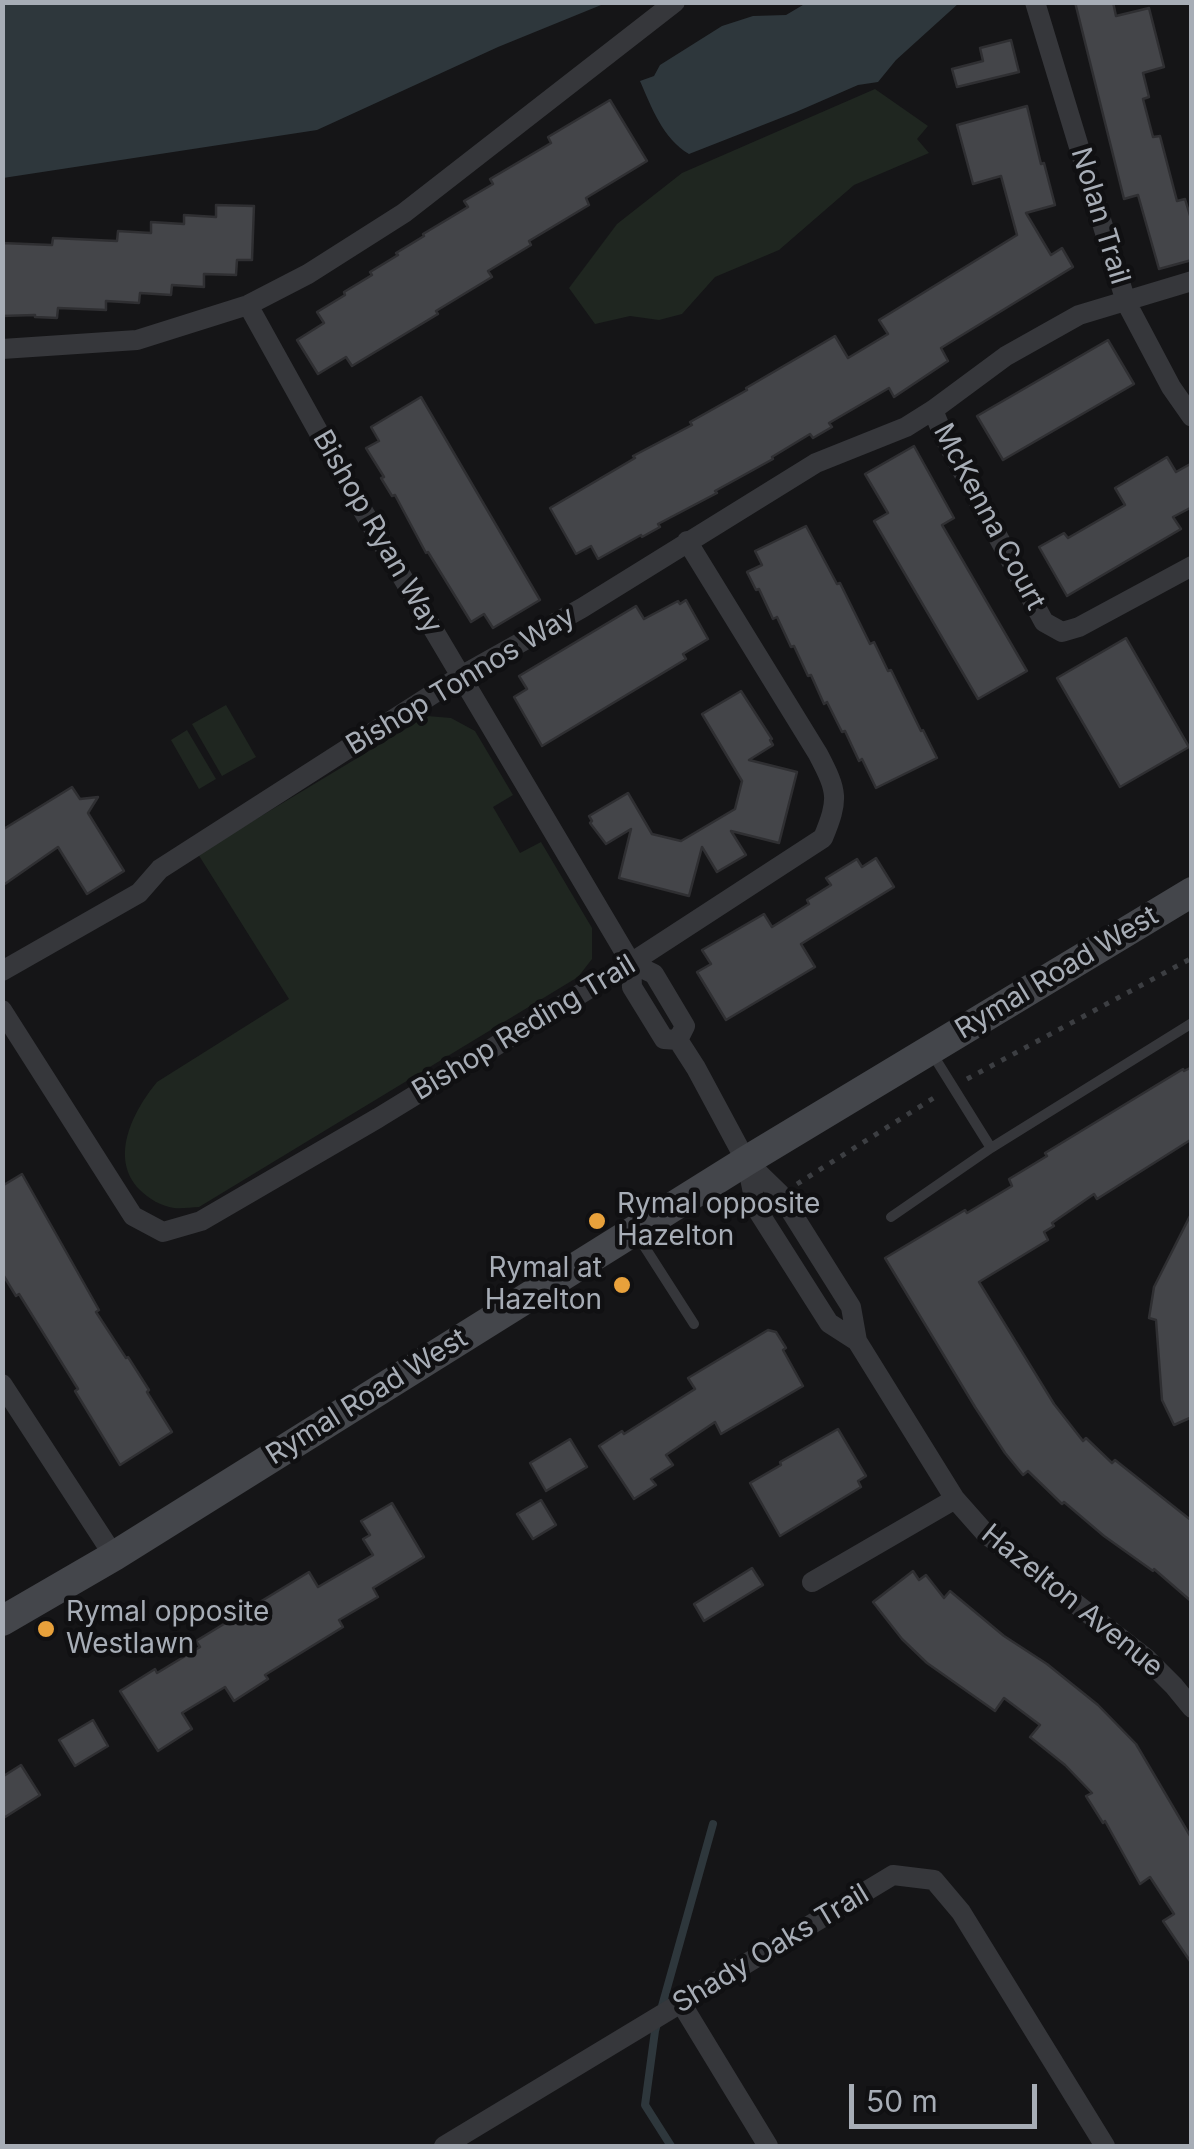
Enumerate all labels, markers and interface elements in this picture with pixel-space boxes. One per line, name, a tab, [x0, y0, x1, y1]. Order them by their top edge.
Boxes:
street label: Nolan Trail	[1063, 144, 1137, 288]
street label: McKenna Court	[926, 418, 1052, 616]
street label: Bishop Ryan Way	[305, 424, 449, 640]
street label: Bishop Tonnos Way	[341, 599, 581, 763]
street label: Rymal Road West	[950, 899, 1164, 1047]
street label: Bishop Reding Trail	[406, 948, 642, 1108]
place label: Rymal opposite Hazelton	[617, 1188, 820, 1254]
marker: Rymal opposite Hazelton	[586, 1210, 608, 1232]
place label: Rymal at Hazelton	[485, 1252, 602, 1318]
marker: Rymal at Hazelton	[611, 1274, 633, 1296]
street label: Rymal Road West	[260, 1322, 474, 1472]
street label: Hazelton Avenue	[975, 1518, 1169, 1684]
place label: Rymal opposite Westlawn	[66, 1596, 269, 1662]
marker: Rymal opposite Westlawn	[35, 1618, 57, 1640]
street label: Shady Oaks Trail	[667, 1877, 875, 2021]
scale bar	[854, 2064, 1042, 2126]
text: 50 m	[866, 2083, 938, 2119]

